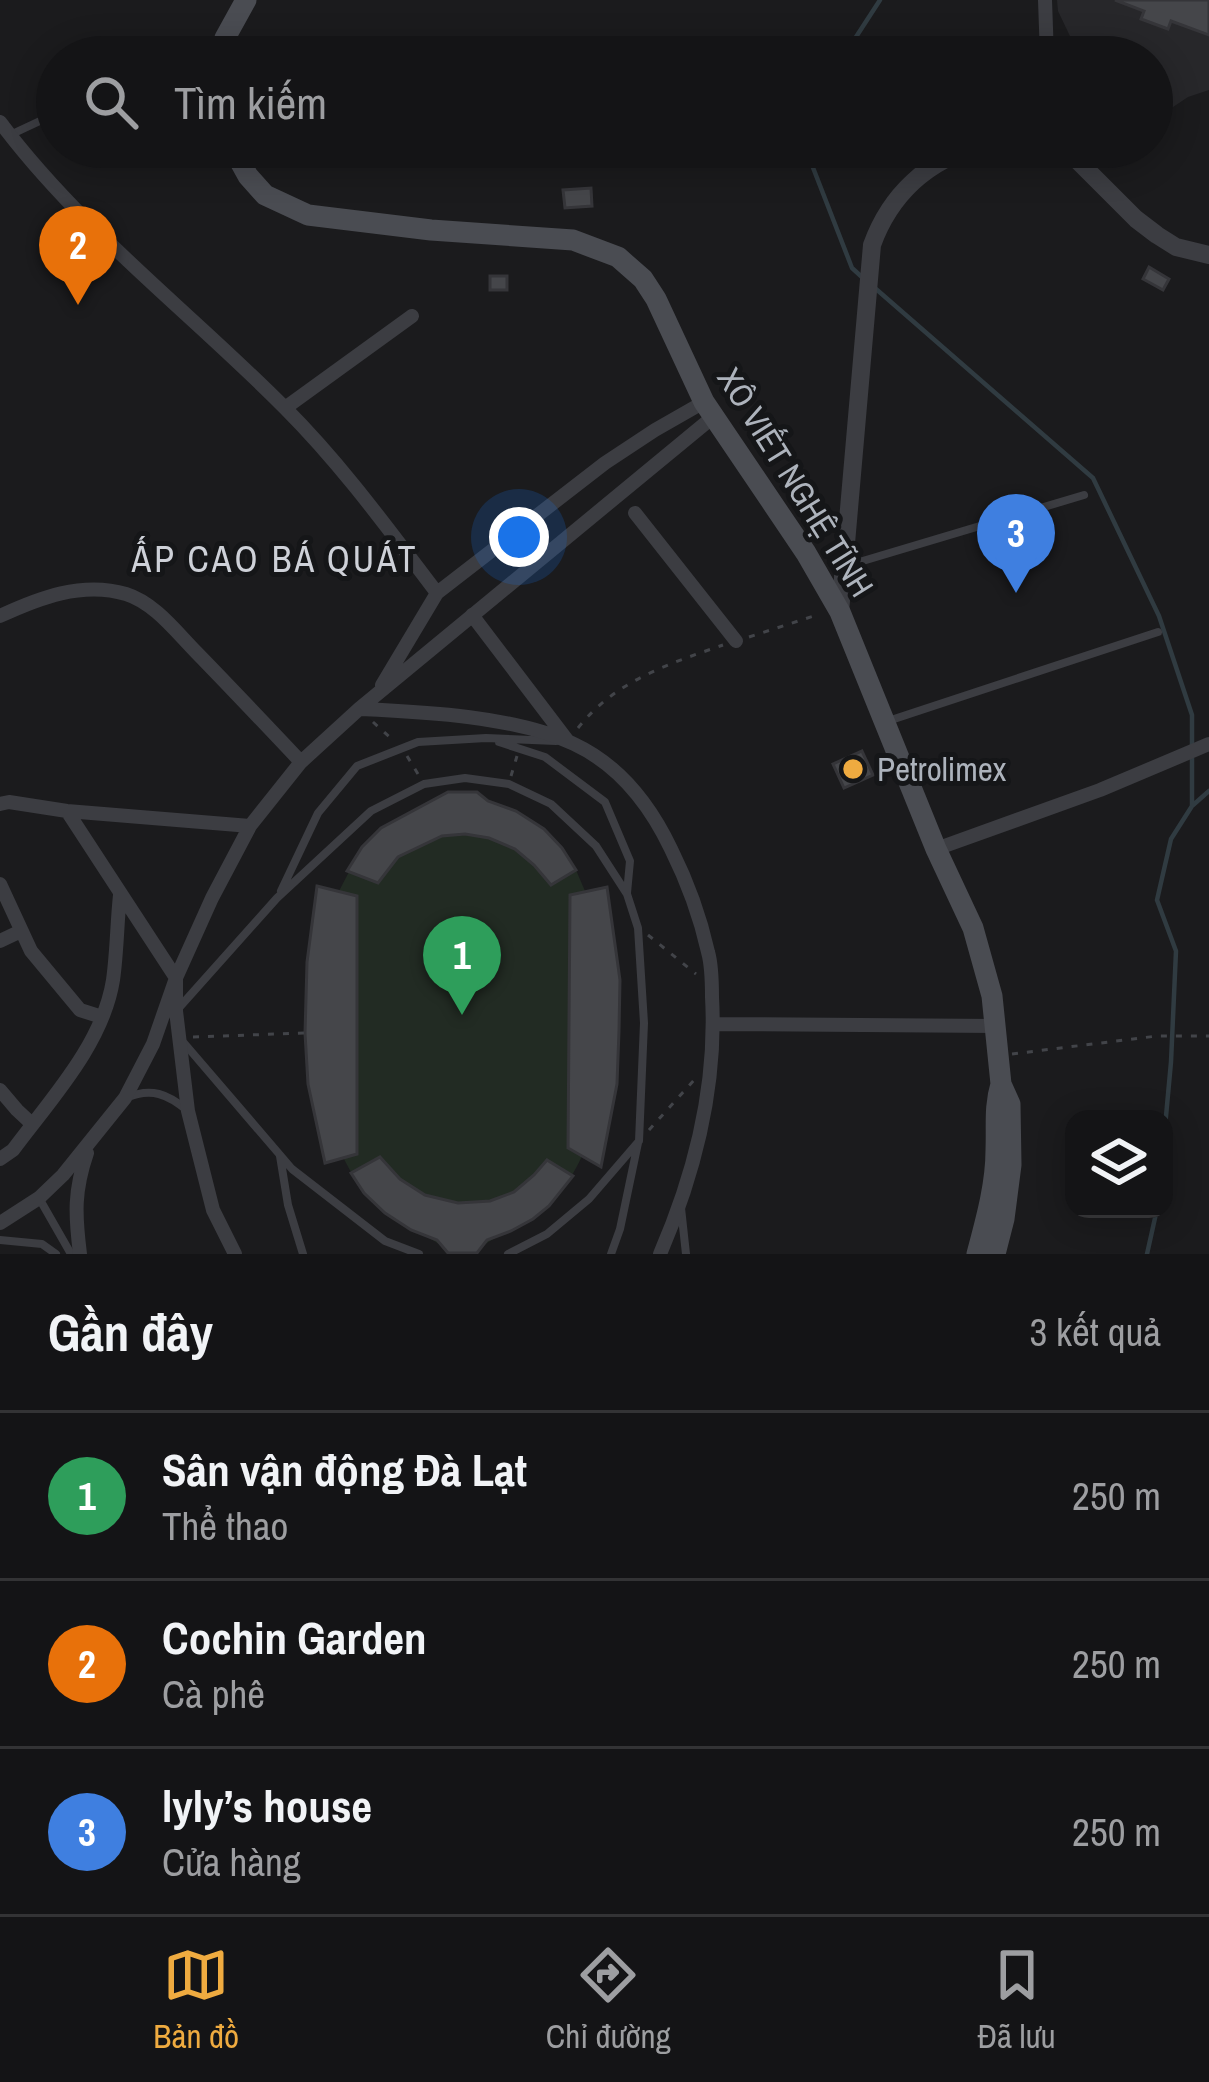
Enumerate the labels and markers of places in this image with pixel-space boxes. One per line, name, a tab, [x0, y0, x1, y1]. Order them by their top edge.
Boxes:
pin: 2	[39, 206, 117, 305]
pin: 3	[977, 494, 1055, 593]
place label: Petrolimex	[877, 747, 1007, 791]
marker: Petrolimex	[840, 756, 866, 782]
pin: 1	[423, 916, 501, 1015]

